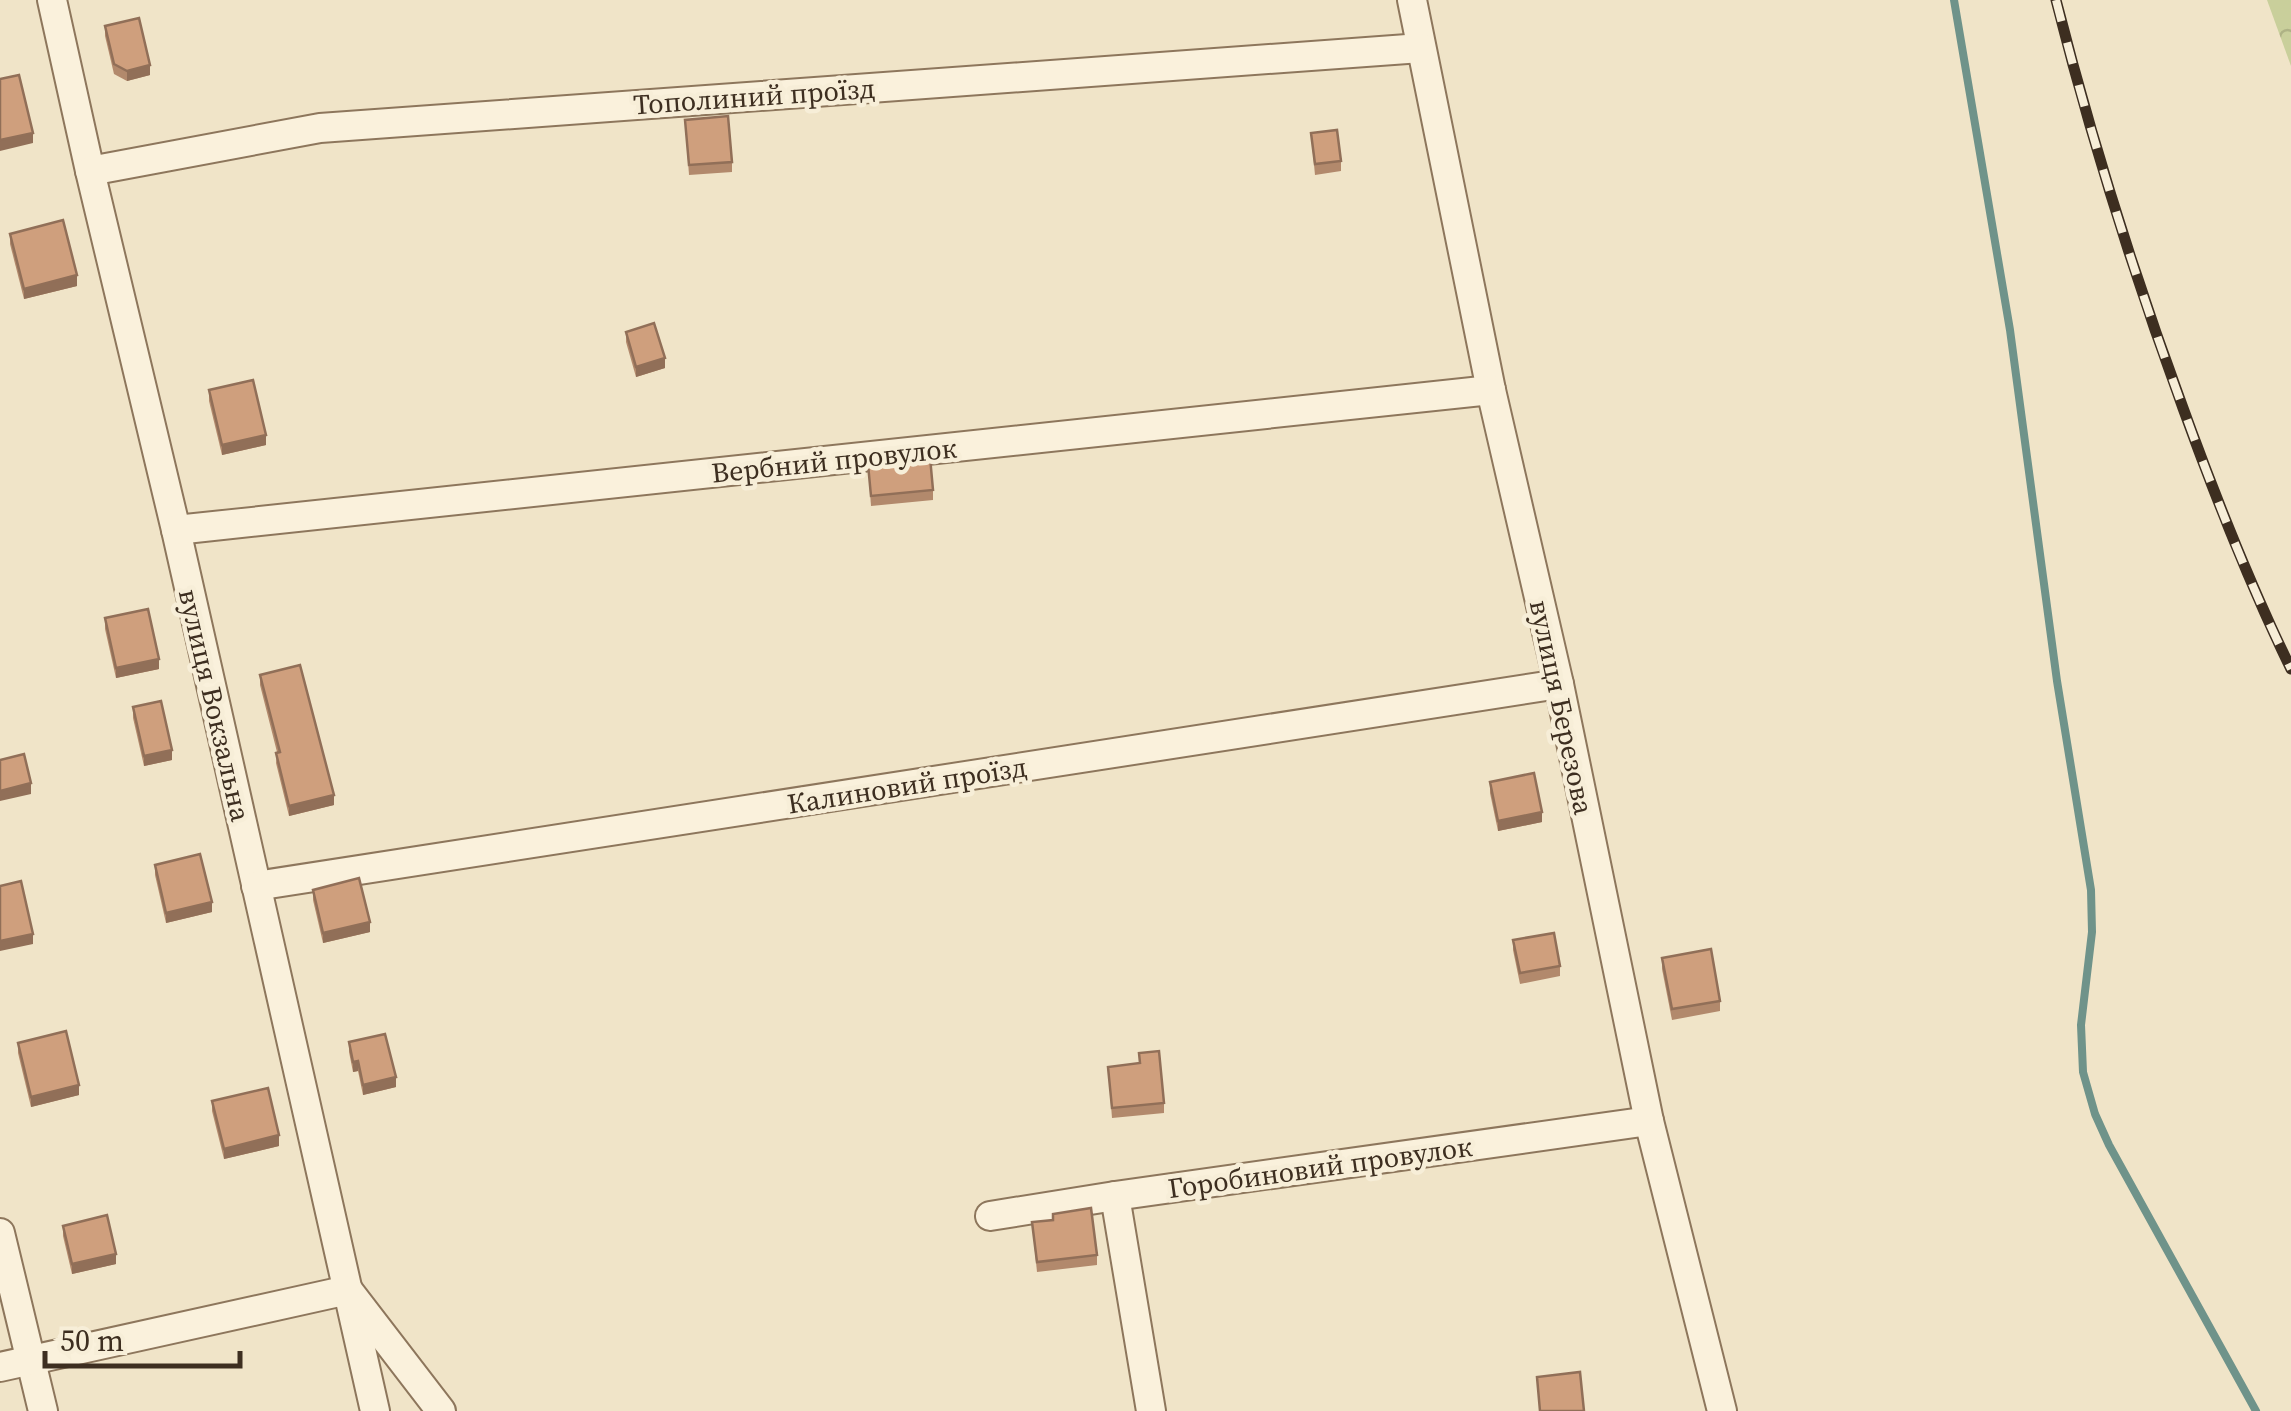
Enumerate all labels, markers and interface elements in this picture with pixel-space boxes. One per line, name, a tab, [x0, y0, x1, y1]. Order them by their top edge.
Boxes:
street label: Тополиний проїзд	[632, 69, 876, 123]
street label: Вербний провулок	[709, 428, 959, 492]
street label: вулиця Вокзальна	[170, 585, 260, 826]
street label: вулиця Березова	[1521, 596, 1603, 819]
street label: Калиновий проїзд	[785, 747, 1029, 823]
street label: Горобиновий провулок	[1165, 1127, 1475, 1207]
scale bar	[45, 1306, 240, 1368]
text: 50 m	[60, 1320, 124, 1361]

